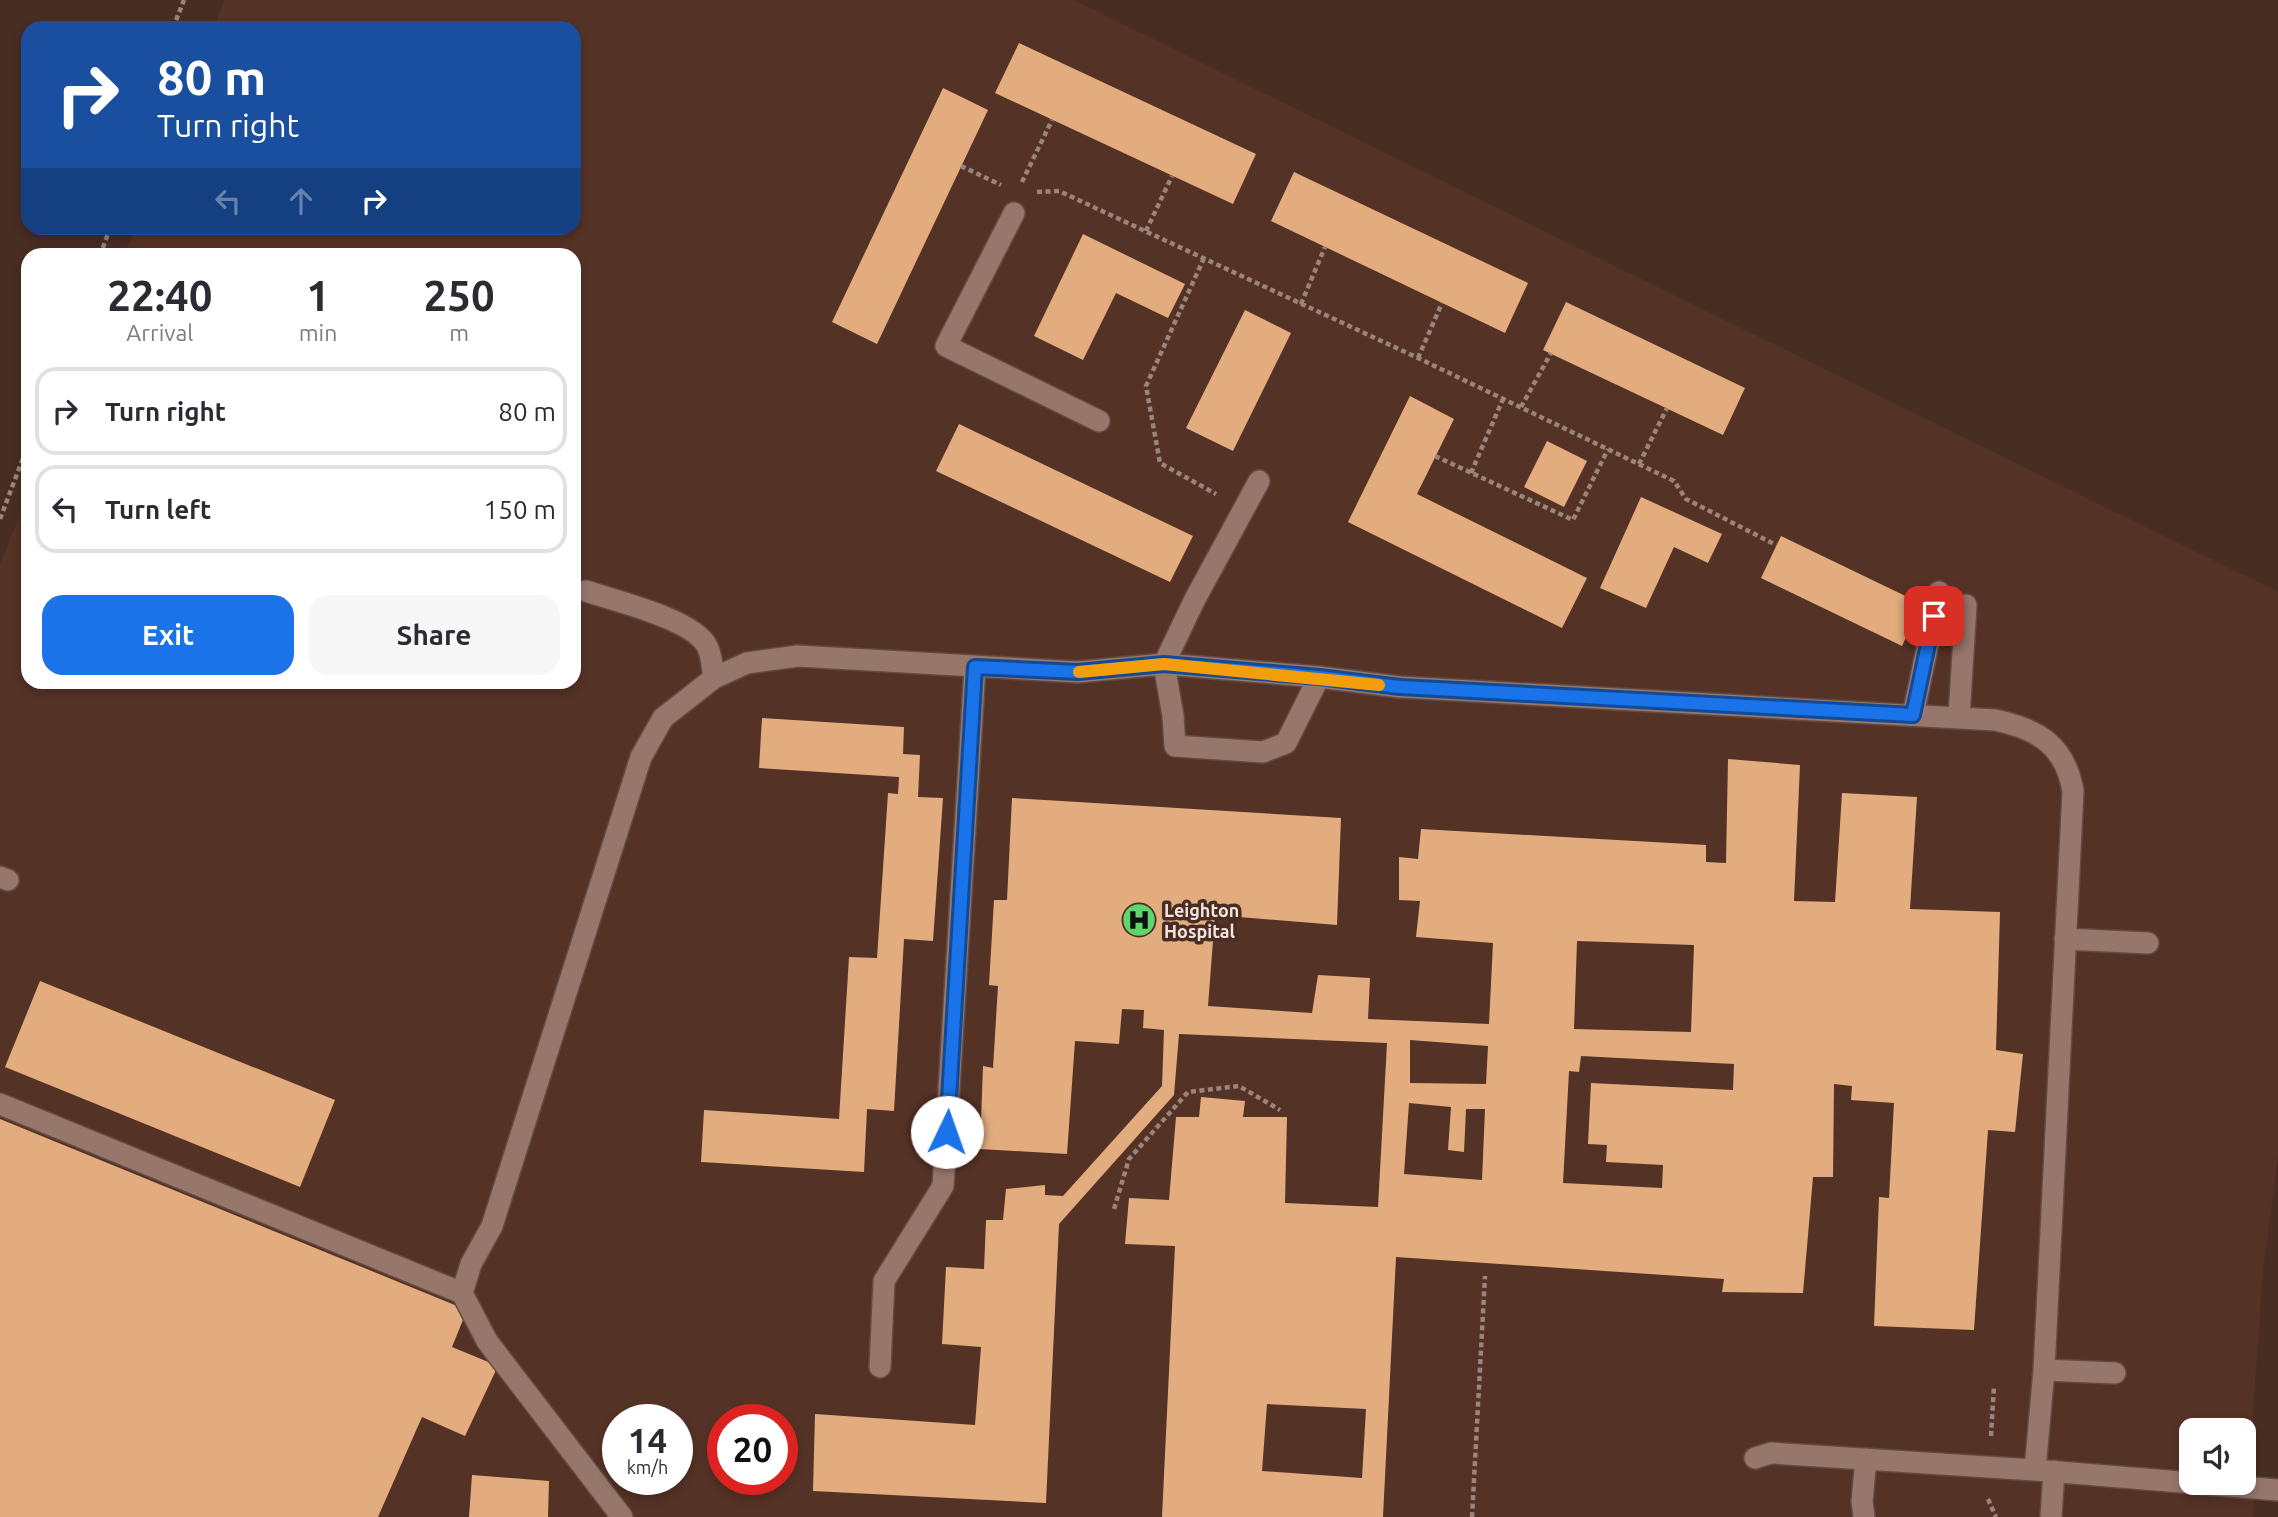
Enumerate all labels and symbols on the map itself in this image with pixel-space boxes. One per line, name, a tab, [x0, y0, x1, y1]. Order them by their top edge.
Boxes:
pin	[1904, 586, 1964, 646]
place label: Leighton Hospital	[1164, 900, 1239, 941]
hospital icon: Leighton Hospital	[1120, 901, 1158, 939]
position arrow	[910, 1095, 984, 1169]
speed limit sign: 20	[707, 1404, 798, 1495]

